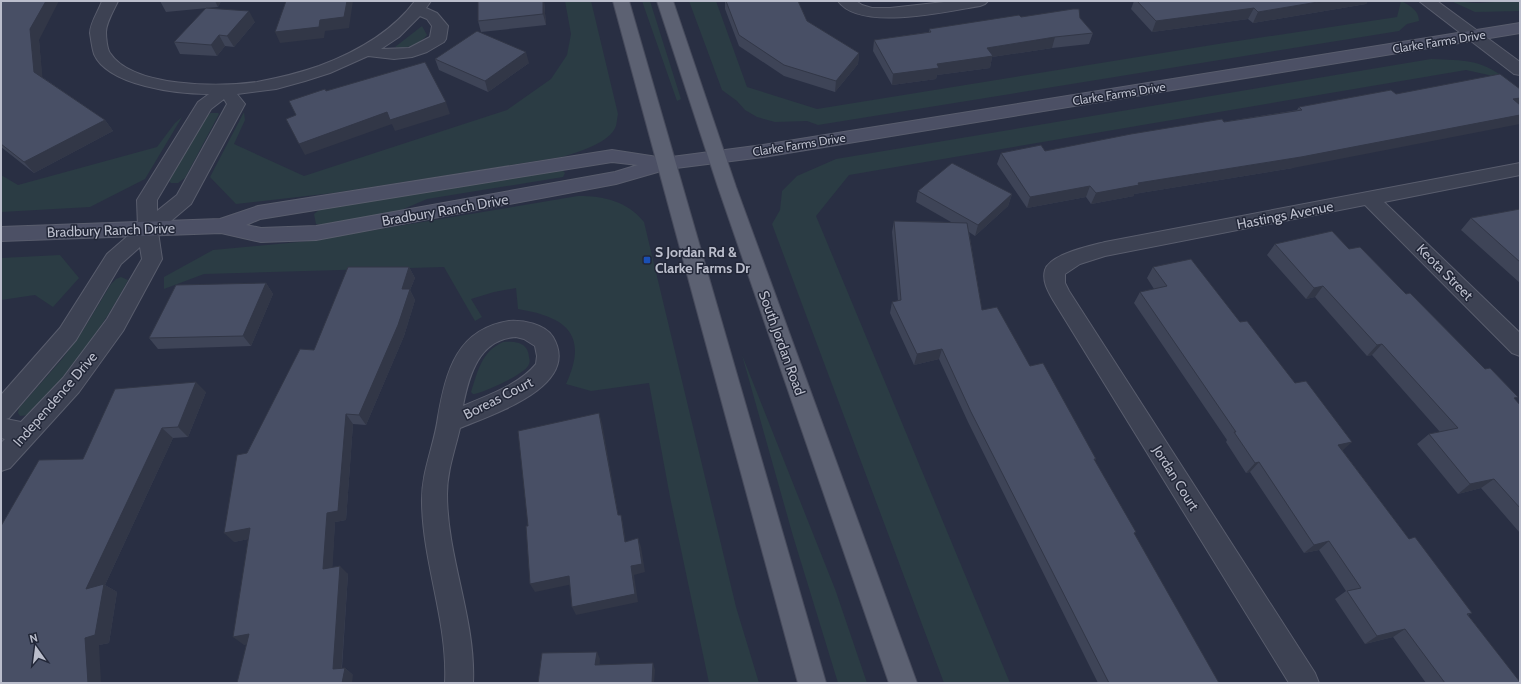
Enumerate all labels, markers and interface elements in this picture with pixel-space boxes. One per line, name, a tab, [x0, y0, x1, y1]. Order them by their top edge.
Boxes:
street label: Clarke Farms Drive	[1391, 27, 1487, 56]
street label: Clarke Farms Drive	[1071, 79, 1167, 108]
street label: Clarke Farms Drive	[751, 130, 847, 159]
street label: Bradbury Ranch Drive	[380, 190, 510, 230]
street label: Hastings Avenue	[1235, 197, 1335, 233]
street label: Bradbury Ranch Drive	[47, 219, 175, 241]
street label: Keota Street	[1413, 240, 1477, 304]
place label: S Jordan Rd & Clarke Farms Dr	[655, 243, 750, 277]
marker: S Jordan Rd & Clarke Farms Dr	[642, 255, 652, 265]
street label: South Jordan Road	[755, 288, 809, 398]
street label: Independence Drive	[9, 348, 101, 450]
street label: Boreas Court	[460, 373, 536, 423]
street label: Jordan Court	[1148, 441, 1203, 514]
north arrow	[16, 628, 56, 668]
text: N	[28, 631, 39, 646]

